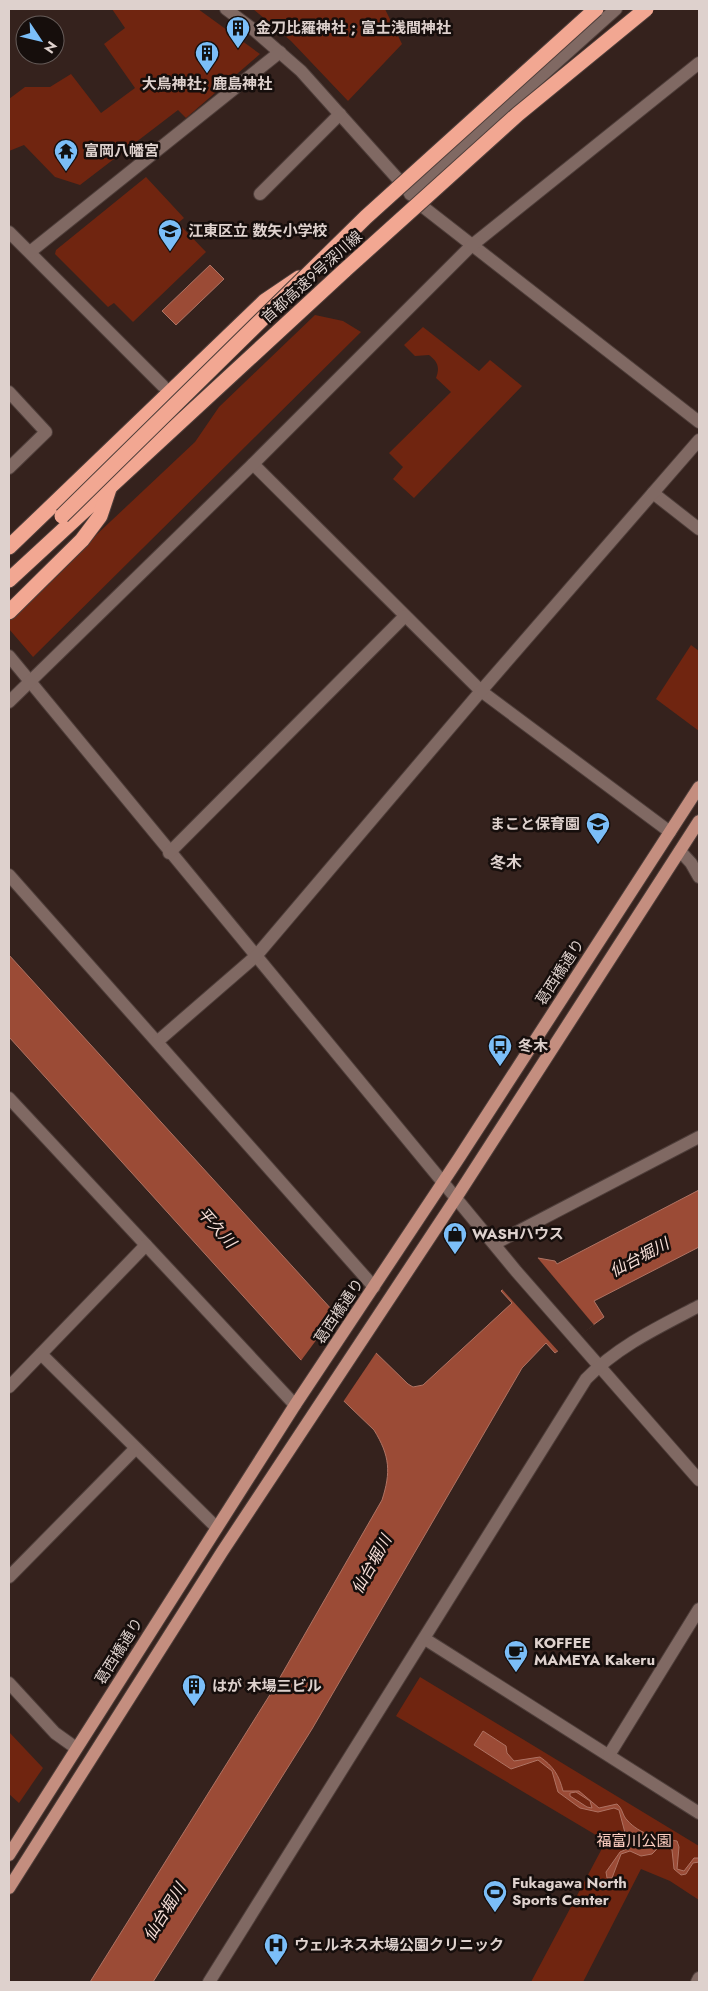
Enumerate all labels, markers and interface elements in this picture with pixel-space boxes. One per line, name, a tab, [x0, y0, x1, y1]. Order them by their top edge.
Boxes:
north arrow	[15, 15, 65, 65]
building icon: 金刀比羅神社 ; 富士浅間神社	[225, 15, 251, 49]
place label: 金刀比羅神社 ; 富士浅間神社	[256, 17, 451, 39]
text: N	[39, 37, 62, 58]
building icon: 大鳥神社; 鹿島神社	[194, 40, 220, 74]
place label: 大鳥神社; 鹿島神社	[142, 73, 272, 95]
temple icon: 富岡八幡宮	[53, 138, 79, 172]
place label: 富岡八幡宮	[84, 140, 159, 162]
school or university icon: 江東区立 数矢小学校	[157, 218, 183, 252]
place label: 江東区立 数矢小学校	[188, 220, 328, 242]
street label: 首都高速9号深川線	[257, 226, 367, 328]
school or university icon: まこと保育園	[585, 811, 611, 845]
place label: まこと保育園	[490, 813, 580, 835]
district label: 冬木	[490, 851, 522, 874]
street label: 葛西橋通り	[530, 935, 590, 1009]
bus stop icon: 冬木	[487, 1033, 513, 1067]
place label: 冬木	[518, 1035, 548, 1057]
water label: 平久川	[192, 1202, 243, 1254]
shop icon: WASHハウス	[442, 1221, 468, 1255]
place label: WASHハウス	[472, 1223, 564, 1245]
water label: 仙台堀川	[606, 1231, 675, 1283]
street label: 葛西橋通り	[309, 1274, 369, 1348]
water label: 仙台堀川	[346, 1529, 398, 1598]
street label: 葛西橋通り	[90, 1613, 148, 1689]
place label: KOFFEE MAMEYA Kakeru	[534, 1632, 655, 1671]
cafe icon: KOFFEE MAMEYA Kakeru	[503, 1639, 529, 1673]
building icon: はが 木場三ビル	[181, 1673, 207, 1707]
place label: はが 木場三ビル	[212, 1675, 322, 1697]
park label: 福富川公園	[596, 1830, 672, 1852]
place label: Fukagawa North Sports Center	[512, 1872, 627, 1911]
water label: 仙台堀川	[138, 1877, 192, 1946]
sports icon: Fukagawa North Sports Center	[482, 1879, 508, 1913]
hospital icon: ウェルネス木場公園クリニック	[263, 1932, 289, 1966]
place label: ウェルネス木場公園クリニック	[294, 1934, 504, 1956]

